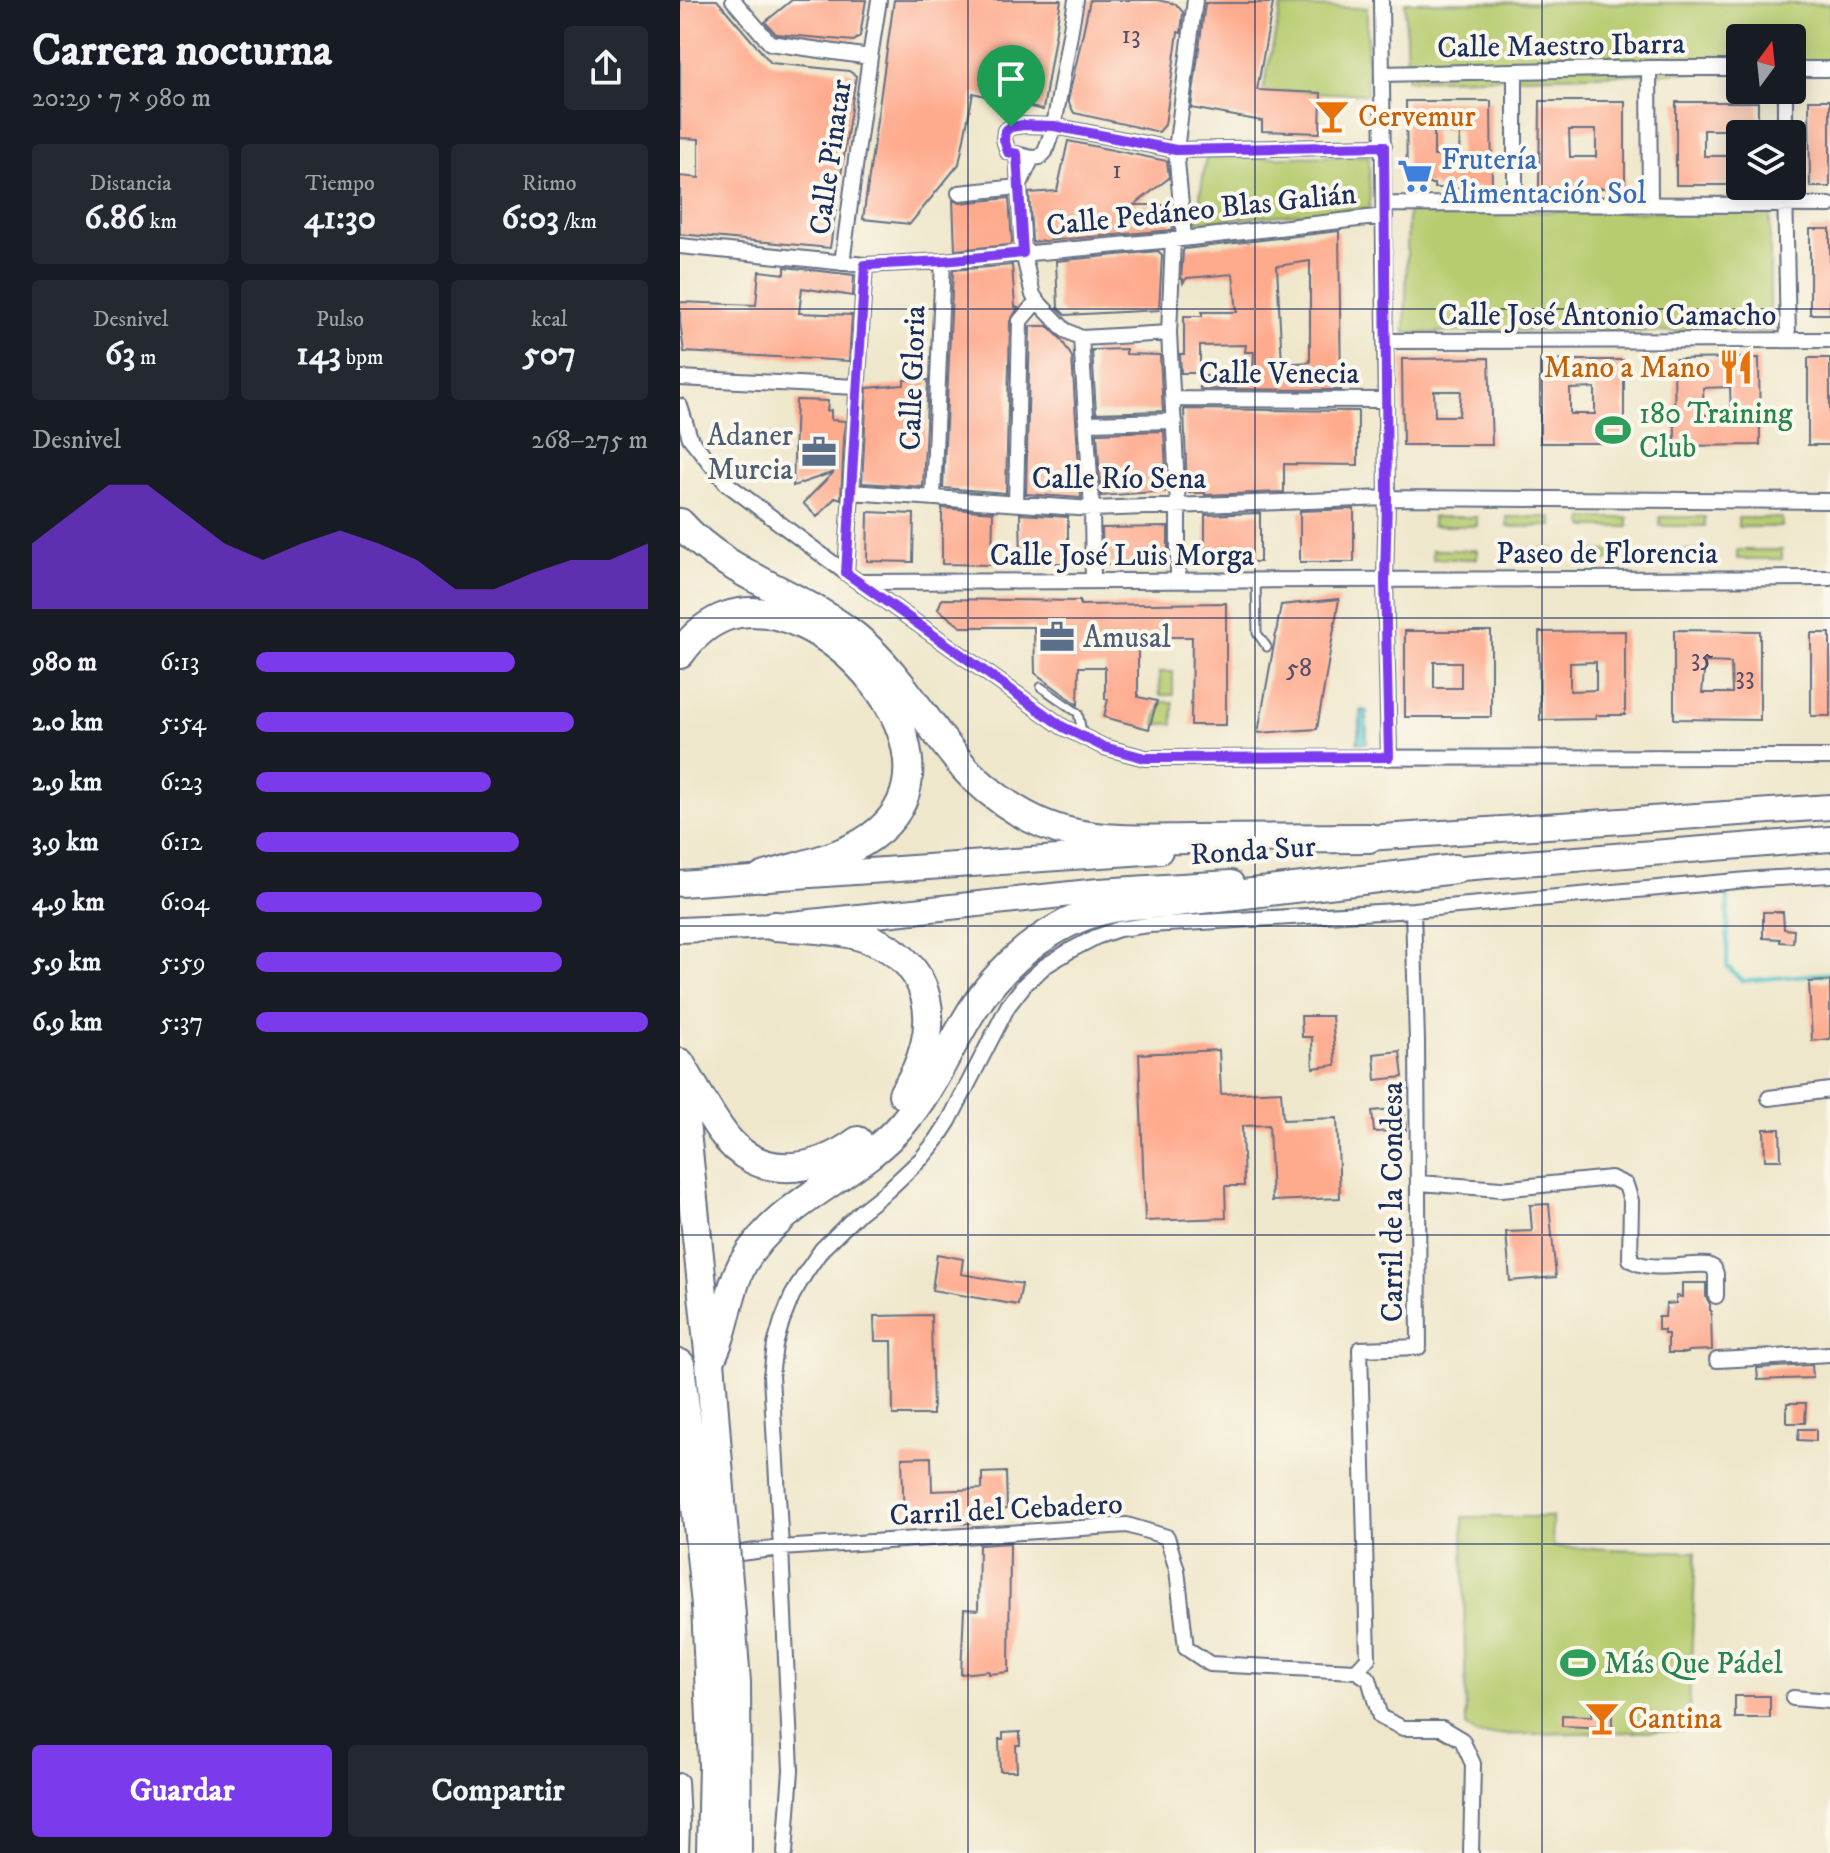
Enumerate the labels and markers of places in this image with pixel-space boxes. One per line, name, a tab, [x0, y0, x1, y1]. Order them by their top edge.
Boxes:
pin	[977, 45, 1045, 127]
bar icon: Cervemur	[1313, 97, 1351, 135]
place label: Cervemur	[1358, 99, 1476, 136]
place label: Frutería Alimentación Sol	[1441, 142, 1646, 213]
supermarket icon: Frutería Alimentación Sol	[1396, 157, 1434, 195]
restaurant icon: Mano a Mano	[1717, 348, 1755, 386]
place label: Mano a Mano	[1544, 350, 1710, 387]
place label: 180 Training Club	[1639, 396, 1793, 467]
sports icon: 180 Training Club	[1594, 411, 1632, 449]
place label: Adaner Murcia	[707, 418, 793, 489]
office icon: Adaner Murcia	[800, 433, 838, 471]
office icon: Amusal	[1038, 618, 1076, 656]
place label: Amusal	[1083, 620, 1171, 657]
sports icon: Más Que Pádel	[1559, 1644, 1597, 1682]
place label: Más Que Pádel	[1604, 1646, 1783, 1683]
bar icon: Cantina	[1583, 1699, 1621, 1737]
place label: Cantina	[1628, 1701, 1722, 1738]

